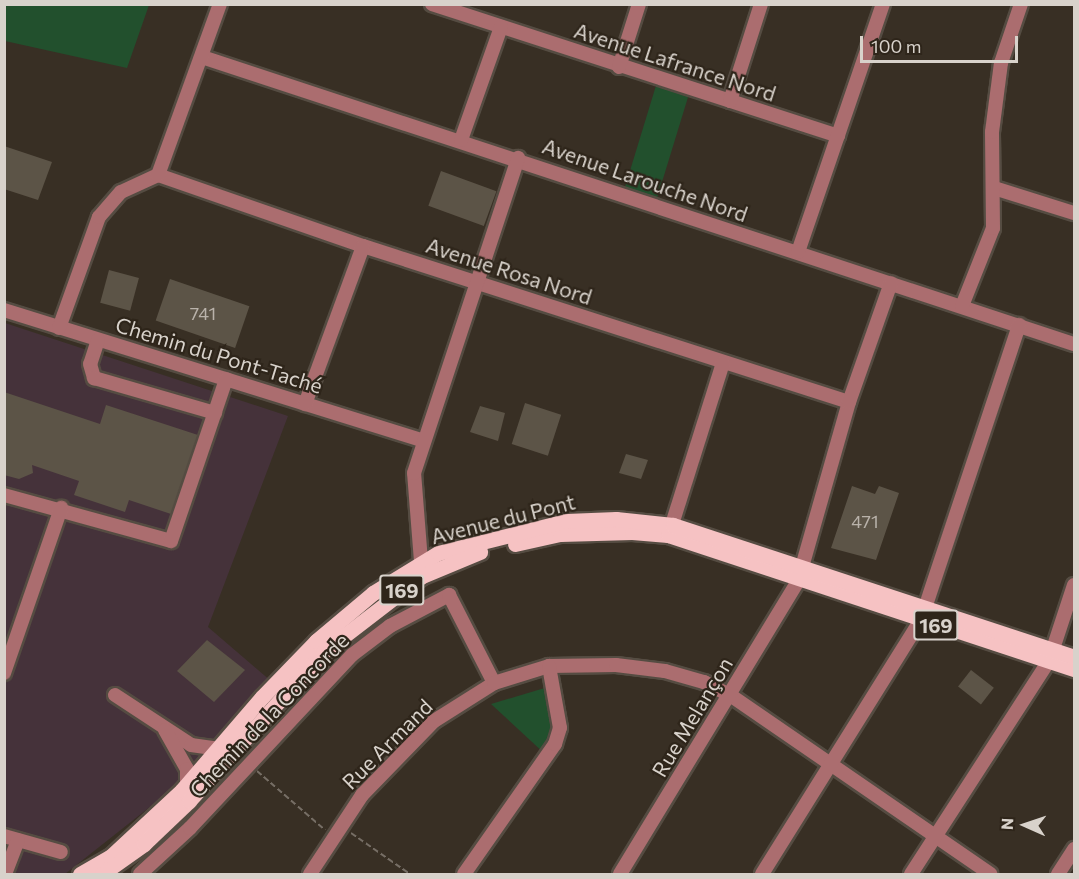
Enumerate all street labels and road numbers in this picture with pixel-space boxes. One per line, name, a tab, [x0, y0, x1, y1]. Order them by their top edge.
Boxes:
street label: Avenue Lafrance Nord	[571, 17, 779, 107]
street label: Avenue Larouche Nord	[539, 133, 751, 227]
street label: Avenue Rosa Nord	[423, 232, 595, 310]
street label: Chemin du Pont-Taché	[113, 312, 325, 398]
street label: Avenue du Pont	[428, 489, 578, 549]
road number: 169	[378, 573, 426, 607]
road number: 169	[912, 608, 960, 642]
street label: Chemin de la Concorde	[184, 628, 354, 802]
street label: Rue Melançon	[646, 653, 738, 781]
street label: Rue Armand	[337, 694, 437, 794]

